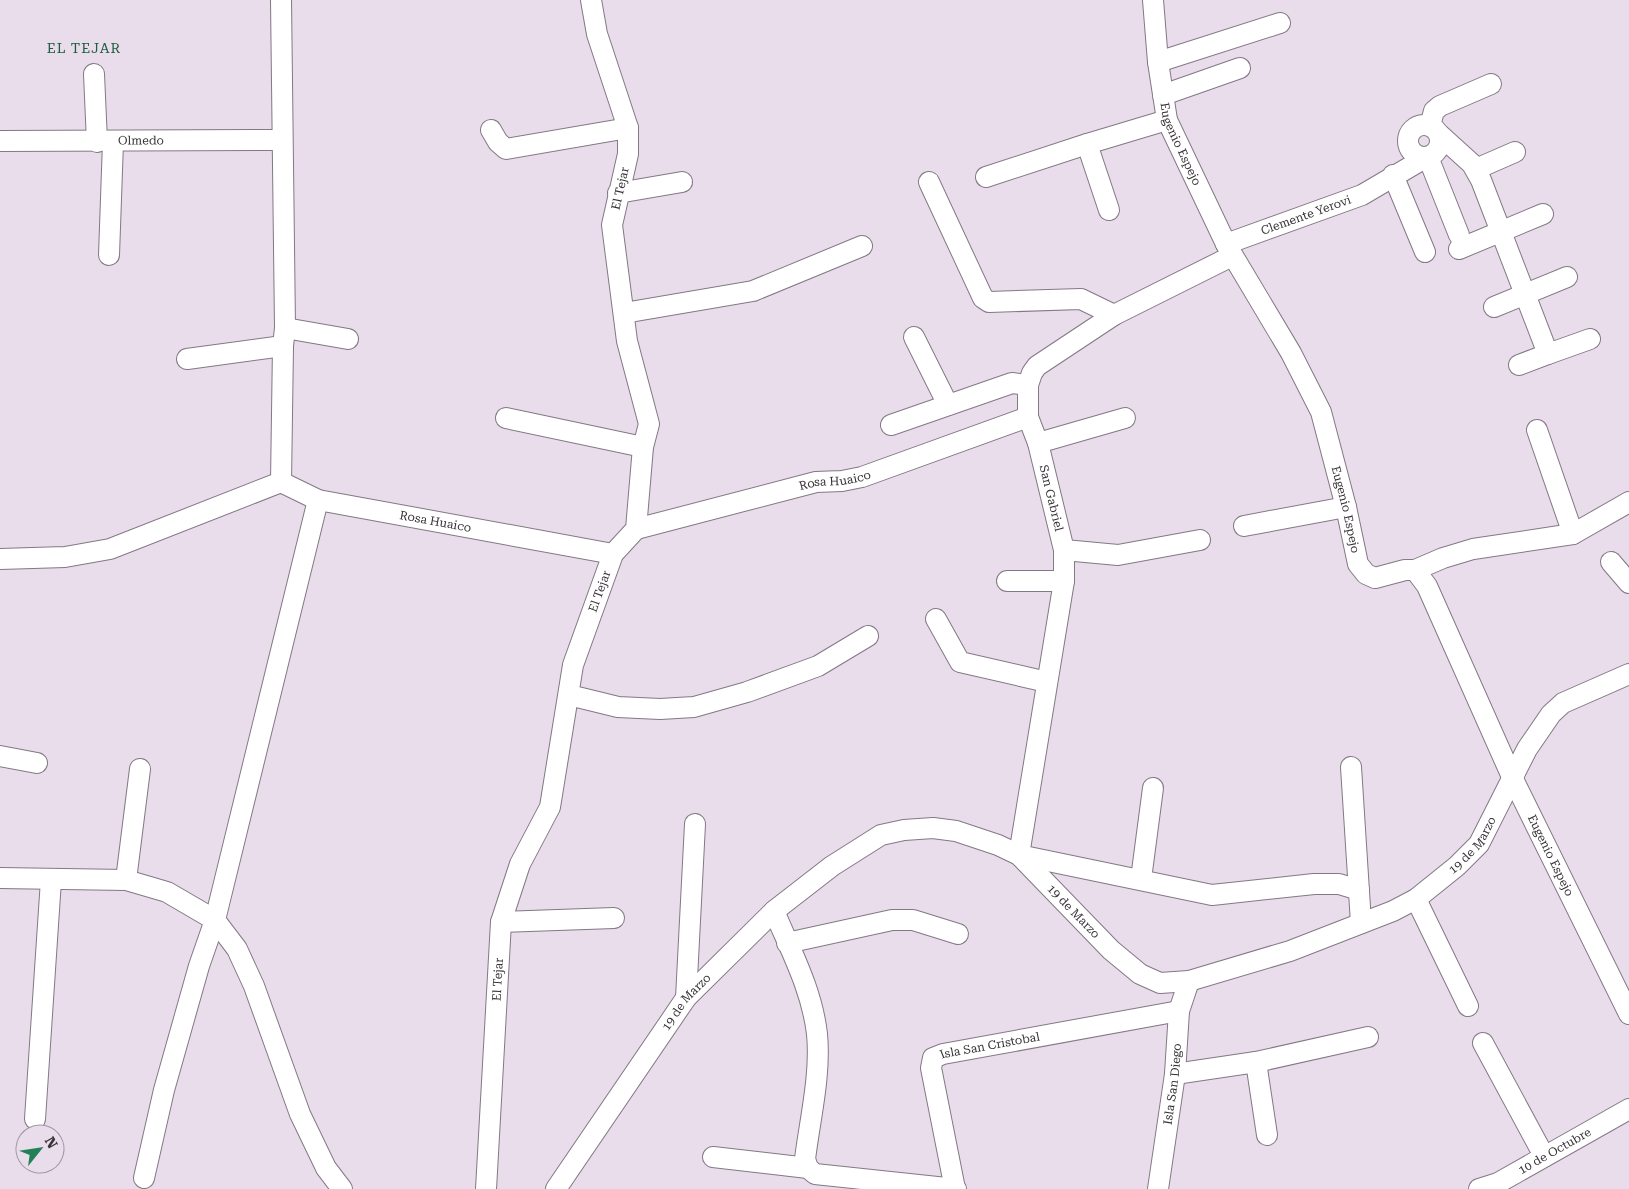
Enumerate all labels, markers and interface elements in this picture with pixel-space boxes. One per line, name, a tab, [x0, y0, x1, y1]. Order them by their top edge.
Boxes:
district label: EL TEJAR	[47, 40, 121, 56]
street label: Eugenio Espejo	[1157, 102, 1204, 188]
street label: Olmedo	[118, 133, 164, 148]
street label: El Tejar	[609, 166, 632, 211]
street label: Clemente Yerovi	[1259, 192, 1353, 238]
street label: San Gabriel	[1037, 464, 1066, 533]
street label: Eugenio Espejo	[1329, 464, 1363, 554]
street label: Rosa Huaico	[797, 467, 873, 493]
street label: Rosa Huaico	[399, 508, 472, 535]
street label: El Tejar	[586, 569, 613, 614]
street label: Eugenio Espejo	[1525, 812, 1577, 898]
street label: 19 de Marzo	[1446, 814, 1499, 877]
street label: 19 de Marzo	[1044, 881, 1103, 941]
street label: El Tejar	[490, 957, 506, 1001]
street label: 19 de Marzo	[659, 971, 714, 1033]
street label: Isla San Cristobal	[938, 1029, 1041, 1062]
street label: Isla San Diego	[1161, 1043, 1184, 1126]
north arrow	[15, 1124, 65, 1174]
street label: 10 de Octubre	[1516, 1125, 1594, 1177]
text: N	[42, 1134, 61, 1151]

